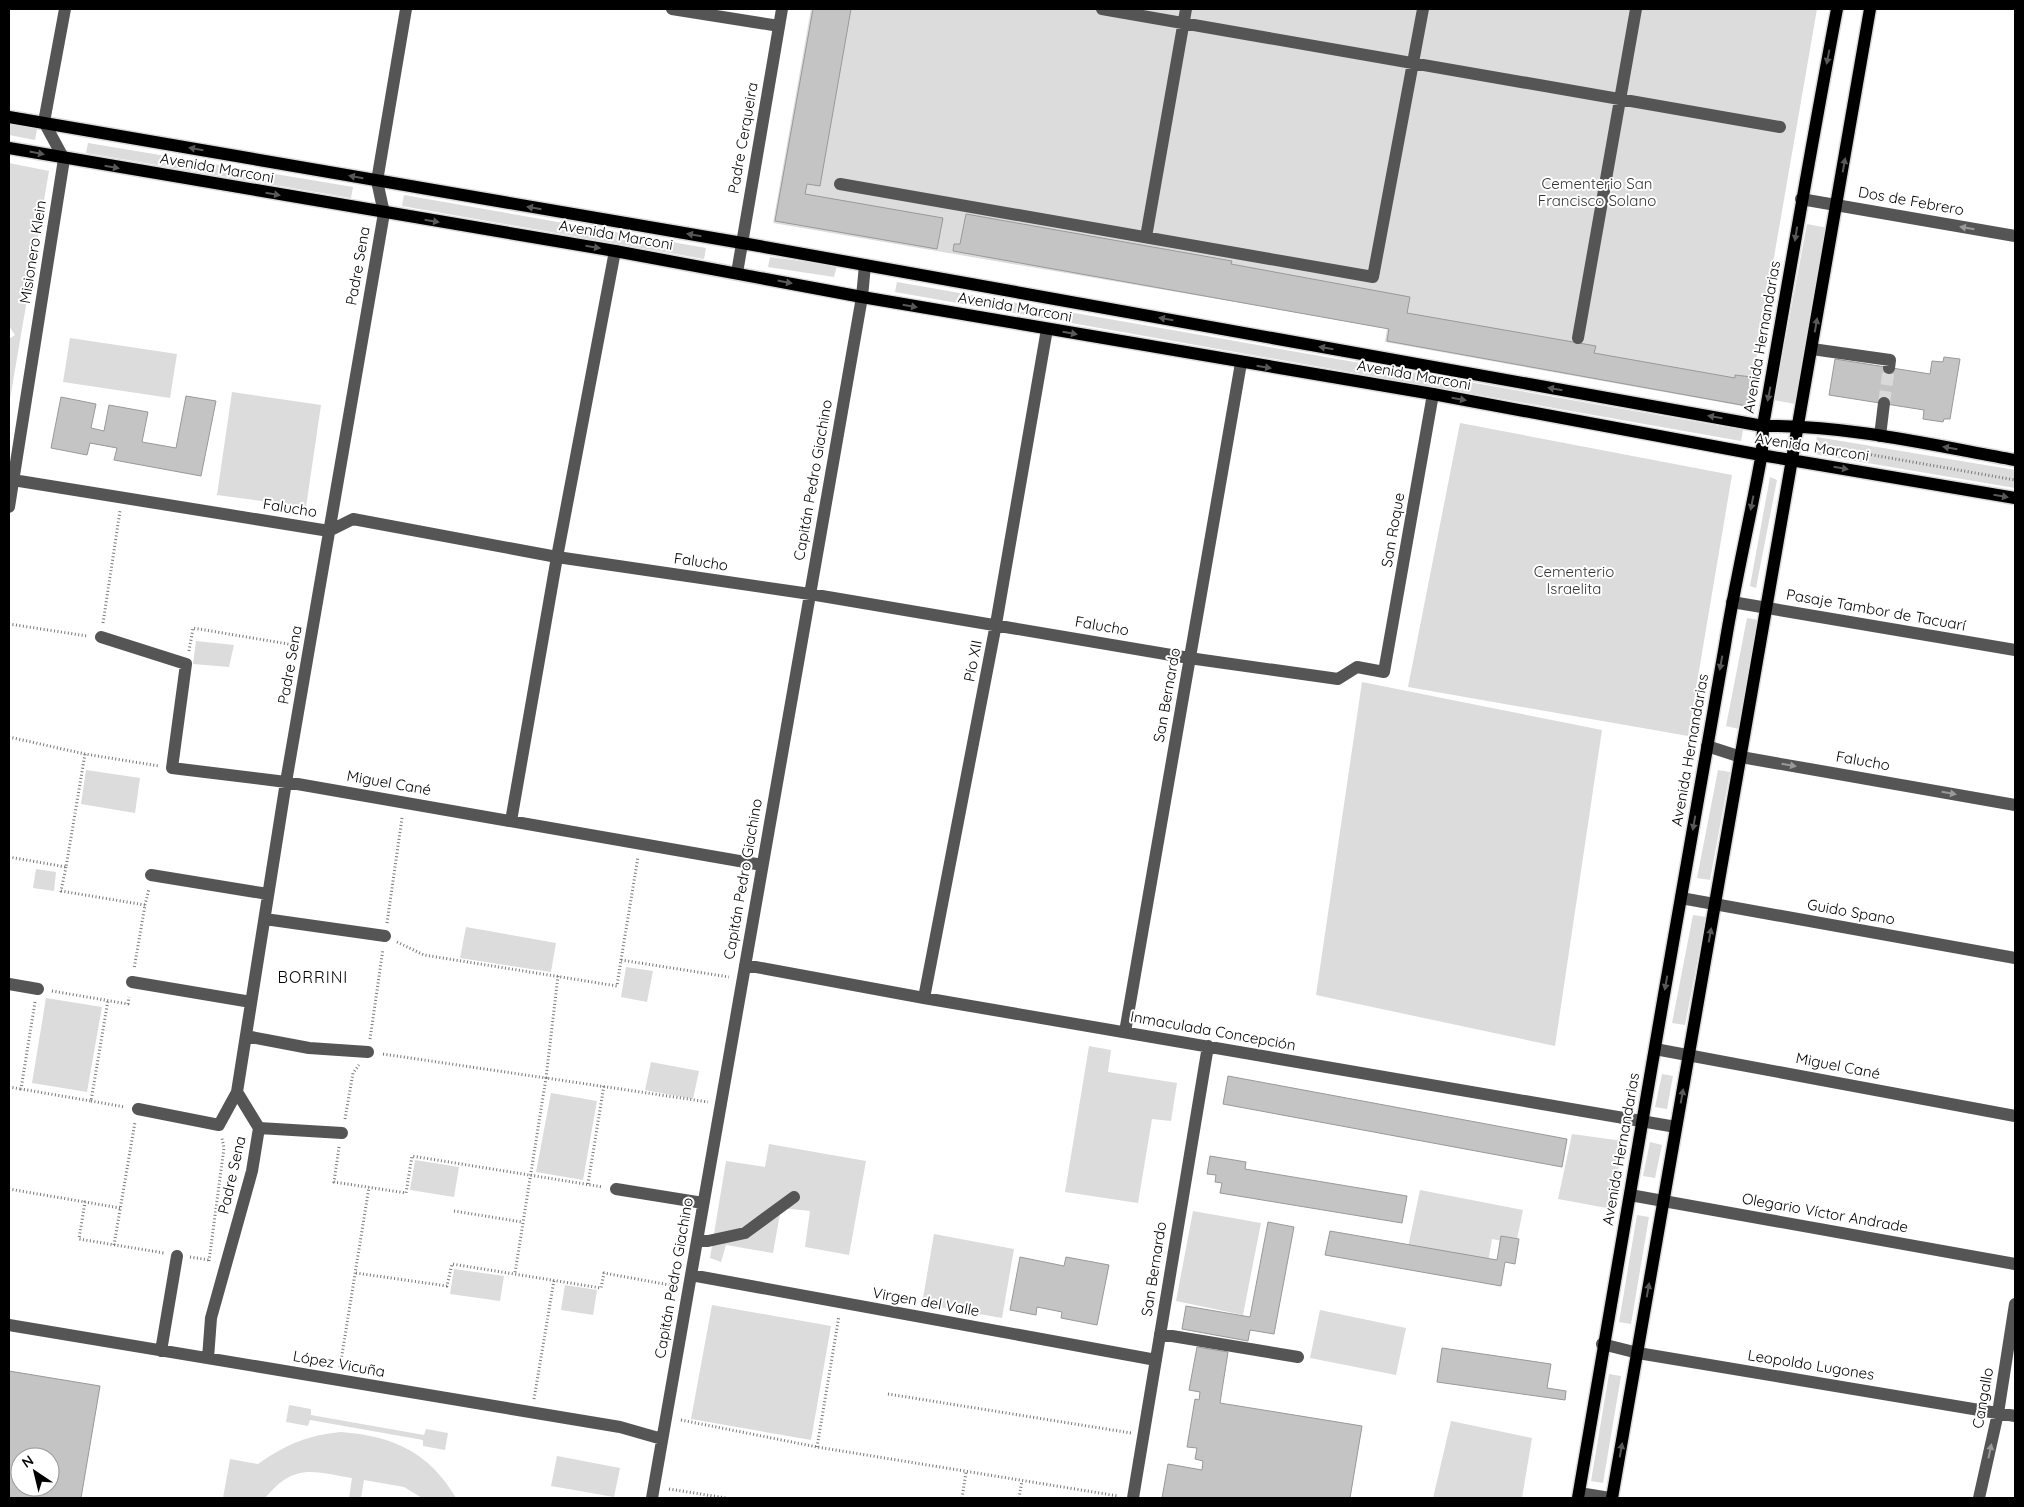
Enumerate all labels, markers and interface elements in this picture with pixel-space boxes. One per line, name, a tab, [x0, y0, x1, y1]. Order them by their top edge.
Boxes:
one-way arrow	[1823, 49, 1831, 65]
street label: Padre Cerqueira	[723, 81, 762, 195]
one-way arrow	[188, 144, 204, 152]
street label: Avenida Marconi	[159, 148, 276, 187]
one-way arrow	[29, 150, 45, 158]
one-way arrow	[1840, 156, 1848, 172]
one-way arrow	[105, 163, 121, 171]
one-way arrow	[348, 173, 364, 181]
park label: Cementerio San Francisco Solano	[1538, 174, 1656, 210]
street label: Dos de Febrero	[1857, 182, 1965, 219]
one-way arrow	[265, 190, 281, 198]
street label: Misionero Klein	[15, 199, 50, 305]
one-way arrow	[525, 203, 541, 211]
street label: Avenida Marconi	[558, 215, 675, 254]
one-way arrow	[425, 217, 441, 225]
one-way arrow	[1959, 223, 1975, 231]
street label: Padre Sena	[341, 225, 374, 307]
one-way arrow	[1791, 226, 1799, 242]
one-way arrow	[685, 231, 701, 239]
one-way arrow	[585, 244, 601, 252]
street label: Avenida Hernandarias	[1739, 259, 1784, 415]
one-way arrow	[777, 279, 793, 287]
street label: Avenida Marconi	[957, 287, 1074, 326]
one-way arrow	[902, 302, 918, 310]
one-way arrow	[1158, 315, 1174, 323]
one-way arrow	[1812, 317, 1820, 333]
one-way arrow	[1062, 330, 1078, 338]
one-way arrow	[1318, 343, 1334, 351]
street label: Avenida Marconi	[1356, 355, 1473, 394]
one-way arrow	[1257, 363, 1273, 371]
one-way arrow	[1547, 384, 1563, 392]
one-way arrow	[1765, 387, 1773, 403]
one-way arrow	[1452, 396, 1468, 404]
street label: Capitán Pedro Giachino	[789, 398, 836, 562]
one-way arrow	[1707, 413, 1723, 421]
street label: Avenida Marconi	[1754, 428, 1871, 465]
one-way arrow	[1942, 444, 1958, 452]
one-way arrow	[1833, 464, 1849, 472]
street label: San Roque	[1377, 491, 1408, 569]
one-way arrow	[1993, 492, 2009, 500]
street label: Falucho	[262, 494, 319, 521]
one-way arrow	[1747, 495, 1755, 511]
street label: Falucho	[673, 548, 729, 575]
park label: Cementerio Israelita	[1534, 562, 1614, 598]
street label: Pasaje Tambor de Tacuarí	[1785, 584, 1968, 635]
street label: Falucho	[1074, 611, 1131, 640]
street label: Padre Sena	[273, 624, 306, 706]
street label: Pío XII	[959, 639, 986, 683]
street label: San Bernardo	[1149, 646, 1184, 744]
one-way arrow	[1717, 655, 1725, 671]
street label: Avenida Hernandarias	[1667, 672, 1712, 828]
street label: Falucho	[1835, 746, 1892, 775]
one-way arrow	[1781, 761, 1797, 769]
street label: Miguel Cané	[345, 766, 433, 799]
one-way arrow	[1941, 789, 1957, 797]
street label: Capitán Pedro Giachino	[719, 797, 766, 961]
one-way arrow	[1689, 815, 1697, 831]
street label: Guido Spano	[1806, 894, 1896, 929]
one-way arrow	[1706, 927, 1714, 943]
district label: BORRINI	[278, 967, 348, 987]
one-way arrow	[1662, 975, 1670, 991]
street label: Inmaculada Concepción	[1129, 1007, 1297, 1054]
street label: Miguel Cané	[1794, 1048, 1882, 1083]
street label: Avenida Hernandarias	[1598, 1071, 1643, 1227]
one-way arrow	[1679, 1087, 1687, 1103]
street label: Padre Sena	[213, 1134, 250, 1216]
street label: Olegario Víctor Andrade	[1741, 1189, 1910, 1236]
street label: Capitán Pedro Giachino	[650, 1196, 697, 1360]
street label: San Bernardo	[1137, 1220, 1170, 1318]
one-way arrow	[1645, 1282, 1653, 1298]
street label: Virgen del Valle	[871, 1283, 981, 1320]
street label: Leopoldo Lugones	[1746, 1345, 1876, 1384]
street label: López Vicuña	[292, 1346, 387, 1381]
street label: Cangallo	[1968, 1366, 1997, 1430]
one-way arrow	[1617, 1442, 1625, 1458]
one-way arrow	[1986, 1443, 1994, 1458]
north arrow	[10, 1447, 60, 1497]
text: N	[18, 1451, 37, 1472]

